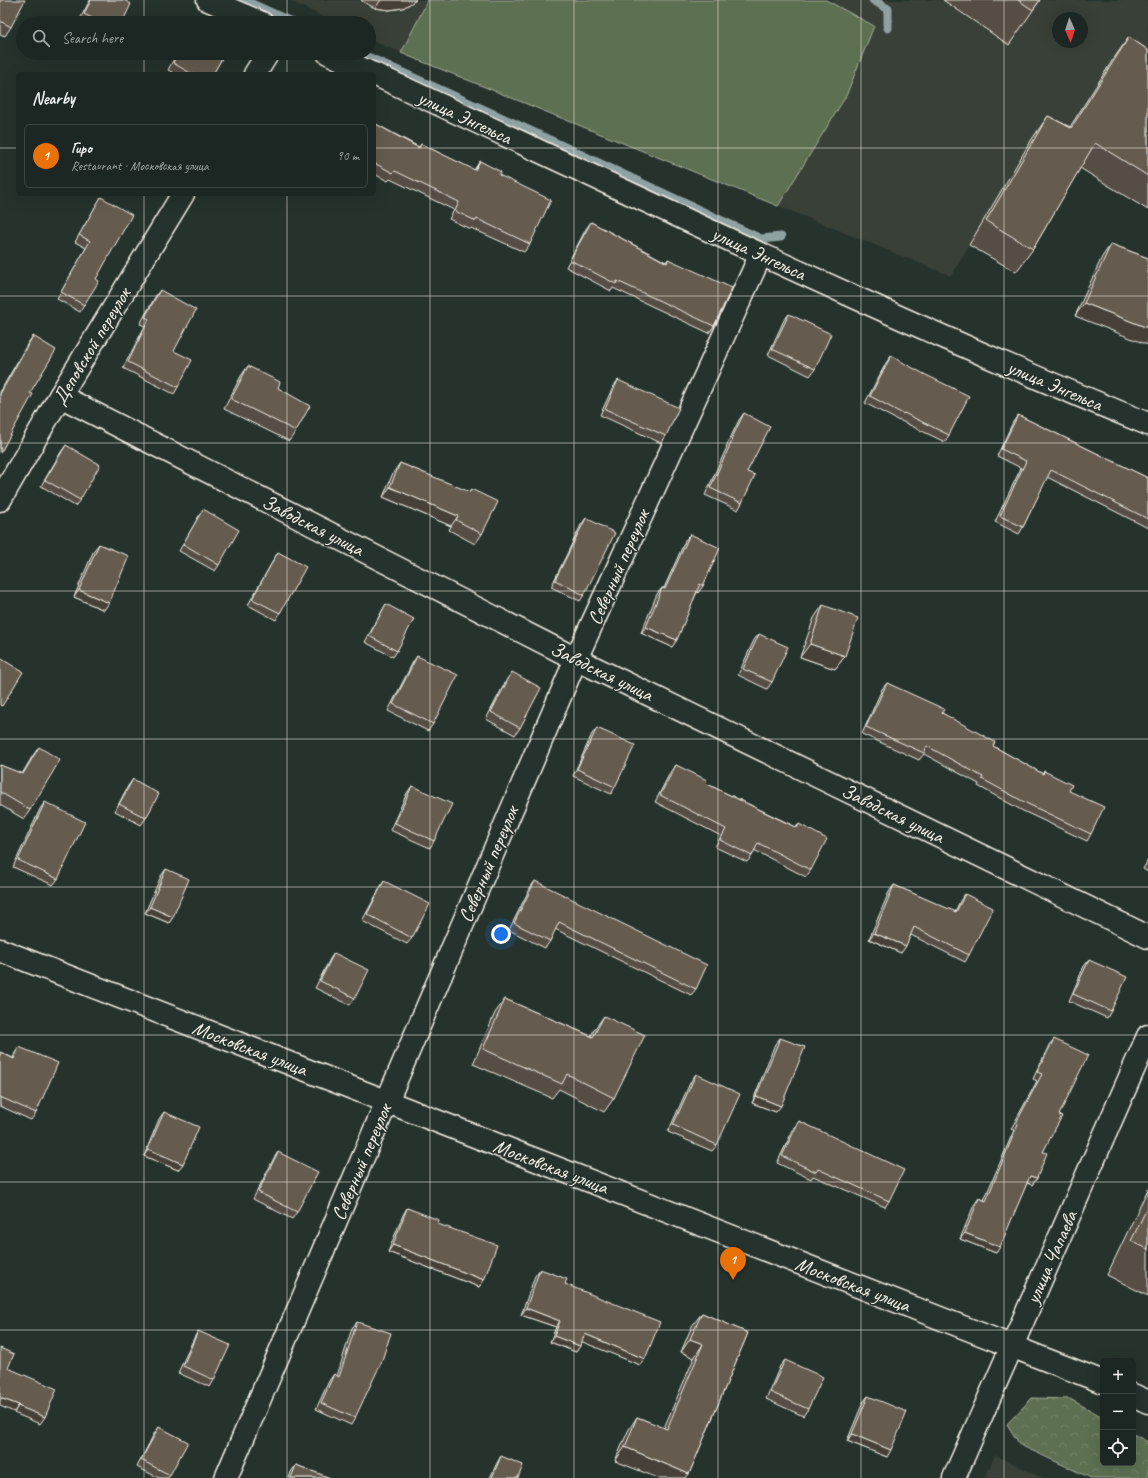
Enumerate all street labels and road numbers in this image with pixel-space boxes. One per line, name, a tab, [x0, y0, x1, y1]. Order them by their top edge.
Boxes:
street label: улица Энгельса	[413, 84, 517, 151]
street label: улица Энгельса	[707, 220, 811, 287]
street label: Деповской переулок	[47, 282, 137, 409]
street label: улица Энгельса	[1003, 354, 1108, 417]
street label: Заводская улица	[258, 489, 369, 562]
street label: Северный переулок	[582, 504, 656, 629]
street label: Заводская улица	[546, 636, 658, 708]
street label: Заводская улица	[837, 778, 949, 850]
street label: Северный переулок	[453, 801, 525, 926]
street label: Московская улица	[189, 1015, 312, 1082]
street label: Северный переулок	[326, 1099, 398, 1224]
street label: Московская улица	[490, 1133, 613, 1200]
street label: улица Чапаева	[1019, 1206, 1084, 1309]
street label: Московская улица	[792, 1251, 915, 1318]

